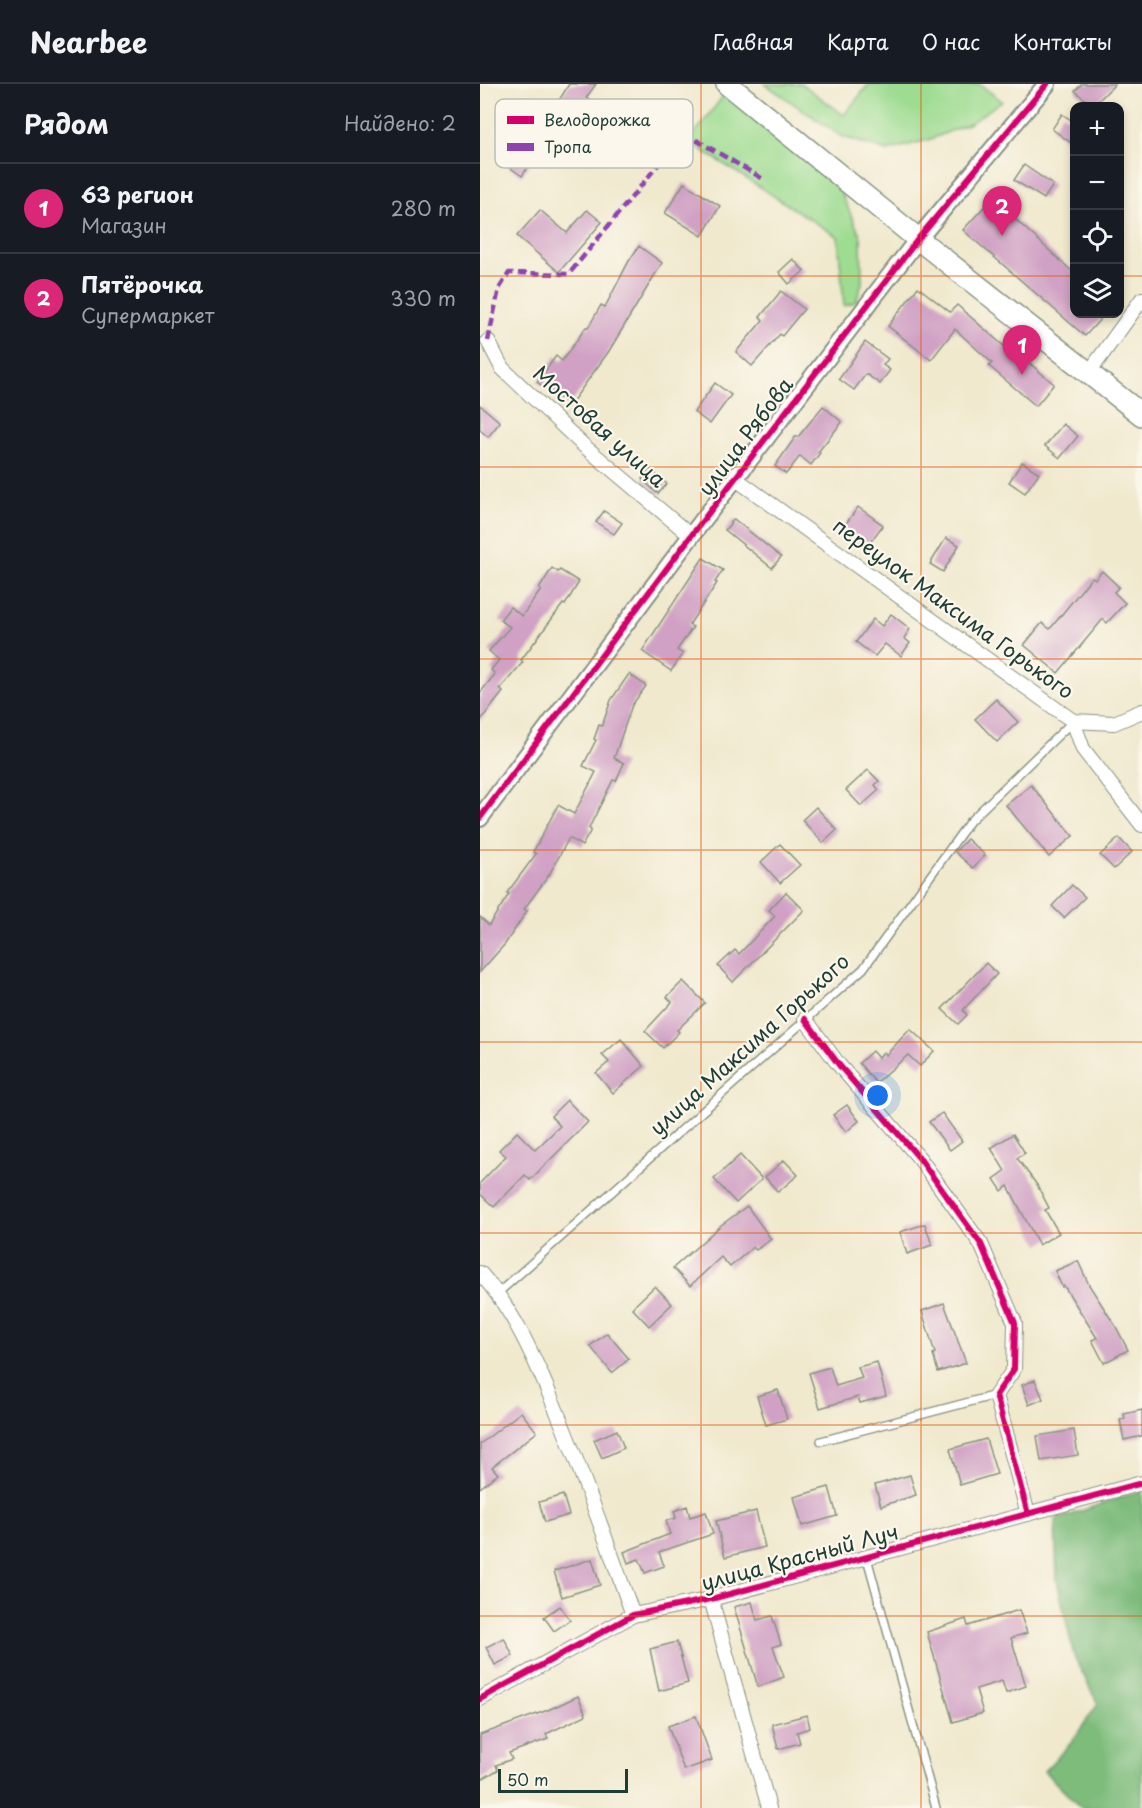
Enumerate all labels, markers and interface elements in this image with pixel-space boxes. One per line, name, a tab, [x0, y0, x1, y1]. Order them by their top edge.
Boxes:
text: Nearbee	[30, 20, 147, 63]
text: Главная	[713, 25, 794, 57]
text: Карта	[827, 25, 889, 57]
text: О нас	[922, 25, 980, 57]
text: Контакты	[1013, 25, 1112, 57]
legend	[495, 99, 693, 168]
map controls	[1070, 102, 1124, 318]
button: +	[1070, 102, 1124, 156]
text: Рядом	[24, 104, 109, 143]
text: Велодорожка	[544, 107, 651, 131]
text: Найдено: 2	[344, 108, 456, 138]
text: Тропа	[544, 134, 592, 158]
button: −	[1070, 156, 1124, 210]
text: 63 регион	[81, 177, 194, 210]
pin: 2	[982, 186, 1022, 236]
text: 1	[39, 193, 48, 223]
text: 280 m	[391, 193, 456, 223]
text: Магазин	[81, 210, 167, 240]
button: locate	[1070, 210, 1124, 264]
button: layers	[1070, 264, 1124, 318]
text: Пятёрочка	[81, 267, 203, 300]
text: 2	[36, 283, 51, 313]
text: 330 m	[390, 283, 456, 313]
text: Супермаркет	[81, 300, 214, 330]
pin: 1	[1002, 326, 1042, 375]
street label: Мостовая улица	[527, 357, 675, 495]
street label: улица Рябова	[689, 370, 800, 502]
street label: переулок Максима Горького	[827, 509, 1082, 706]
street label: улица Максима Горького	[642, 945, 856, 1142]
your location	[863, 1081, 892, 1110]
street label: улица Красный Луч	[697, 1514, 902, 1598]
scale bar	[498, 1766, 628, 1794]
text: 50 m	[507, 1767, 548, 1791]

